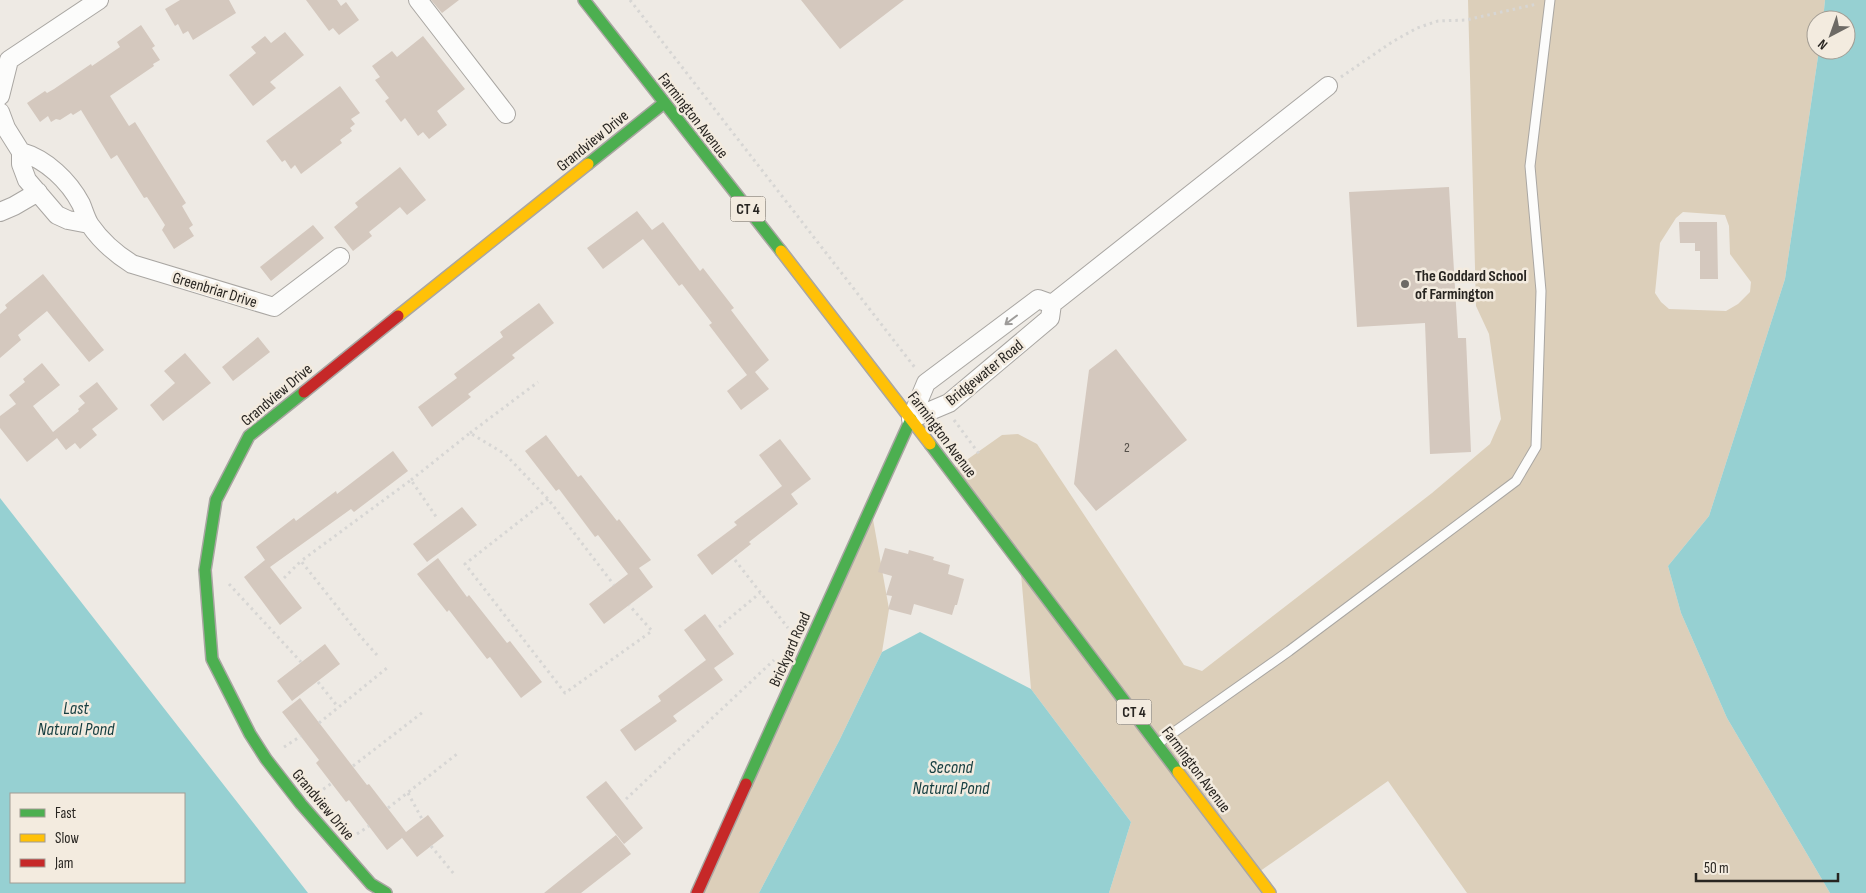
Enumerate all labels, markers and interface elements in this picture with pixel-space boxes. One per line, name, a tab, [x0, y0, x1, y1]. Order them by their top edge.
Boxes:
north arrow	[1806, 10, 1856, 60]
text: N	[1814, 36, 1831, 53]
street label: Farmington Avenue	[654, 70, 732, 162]
street label: Grandview Drive	[553, 106, 633, 176]
road number: CT 4	[730, 196, 766, 222]
place label: The Goddard School of Farmington	[1415, 267, 1527, 304]
street label: Greenbriar Drive	[170, 269, 259, 312]
marker: The Goddard School of Farmington	[1399, 278, 1411, 290]
one-way arrow	[1005, 314, 1018, 325]
street label: Bridgewater Road	[942, 336, 1027, 410]
street label: Grandview Drive	[238, 360, 316, 430]
street label: Farmington Avenue	[903, 388, 980, 482]
house number: 2	[1124, 439, 1130, 456]
street label: Brickyard Road	[766, 609, 815, 690]
water label: Last Natural Pond	[38, 698, 115, 740]
road number: CT 4	[1116, 700, 1152, 724]
street label: Farmington Avenue	[1157, 723, 1234, 817]
water label: Second Natural Pond	[913, 757, 990, 799]
street label: Grandview Drive	[288, 766, 358, 844]
legend	[10, 793, 185, 883]
text: Fast	[55, 804, 77, 823]
text: Slow	[55, 829, 79, 848]
scale bar	[1696, 850, 1838, 882]
text: Jam	[54, 854, 73, 873]
text: 50 m	[1704, 859, 1729, 878]

